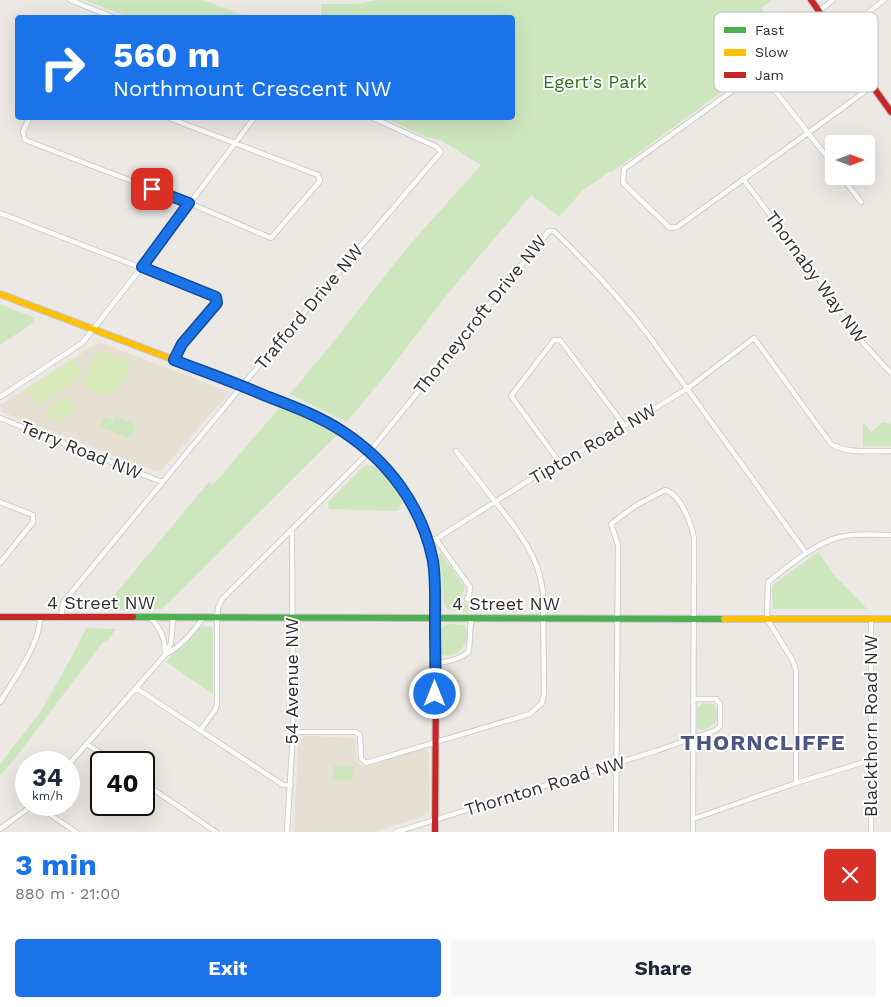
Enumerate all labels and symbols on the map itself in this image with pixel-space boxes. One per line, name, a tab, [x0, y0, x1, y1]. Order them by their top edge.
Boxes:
legend	[714, 12, 878, 92]
text: Fast	[755, 22, 784, 38]
text: Slow	[755, 44, 788, 60]
text: Jam	[755, 67, 784, 83]
park label: Egert's Park	[543, 71, 647, 92]
north arrow	[825, 135, 875, 185]
pin	[131, 168, 173, 210]
street label: Thornaby Way NW	[761, 206, 871, 347]
street label: Thorneycroft Drive NW	[409, 231, 550, 399]
street label: Trafford Drive NW	[250, 240, 367, 374]
street label: Tipton Road NW	[526, 399, 660, 488]
street label: Terry Road NW	[17, 416, 145, 484]
street label: 4 Street NW	[47, 592, 155, 613]
street label: 4 Street NW	[452, 593, 560, 614]
street label: 54 Avenue NW	[281, 617, 302, 745]
street label: Blackthorn Road NW	[860, 635, 881, 817]
position arrow	[408, 667, 460, 719]
district label: THORNCLIFFE	[680, 730, 846, 755]
speed limit sign: 40	[90, 751, 155, 816]
street label: Thornton Road NW	[462, 751, 628, 820]

